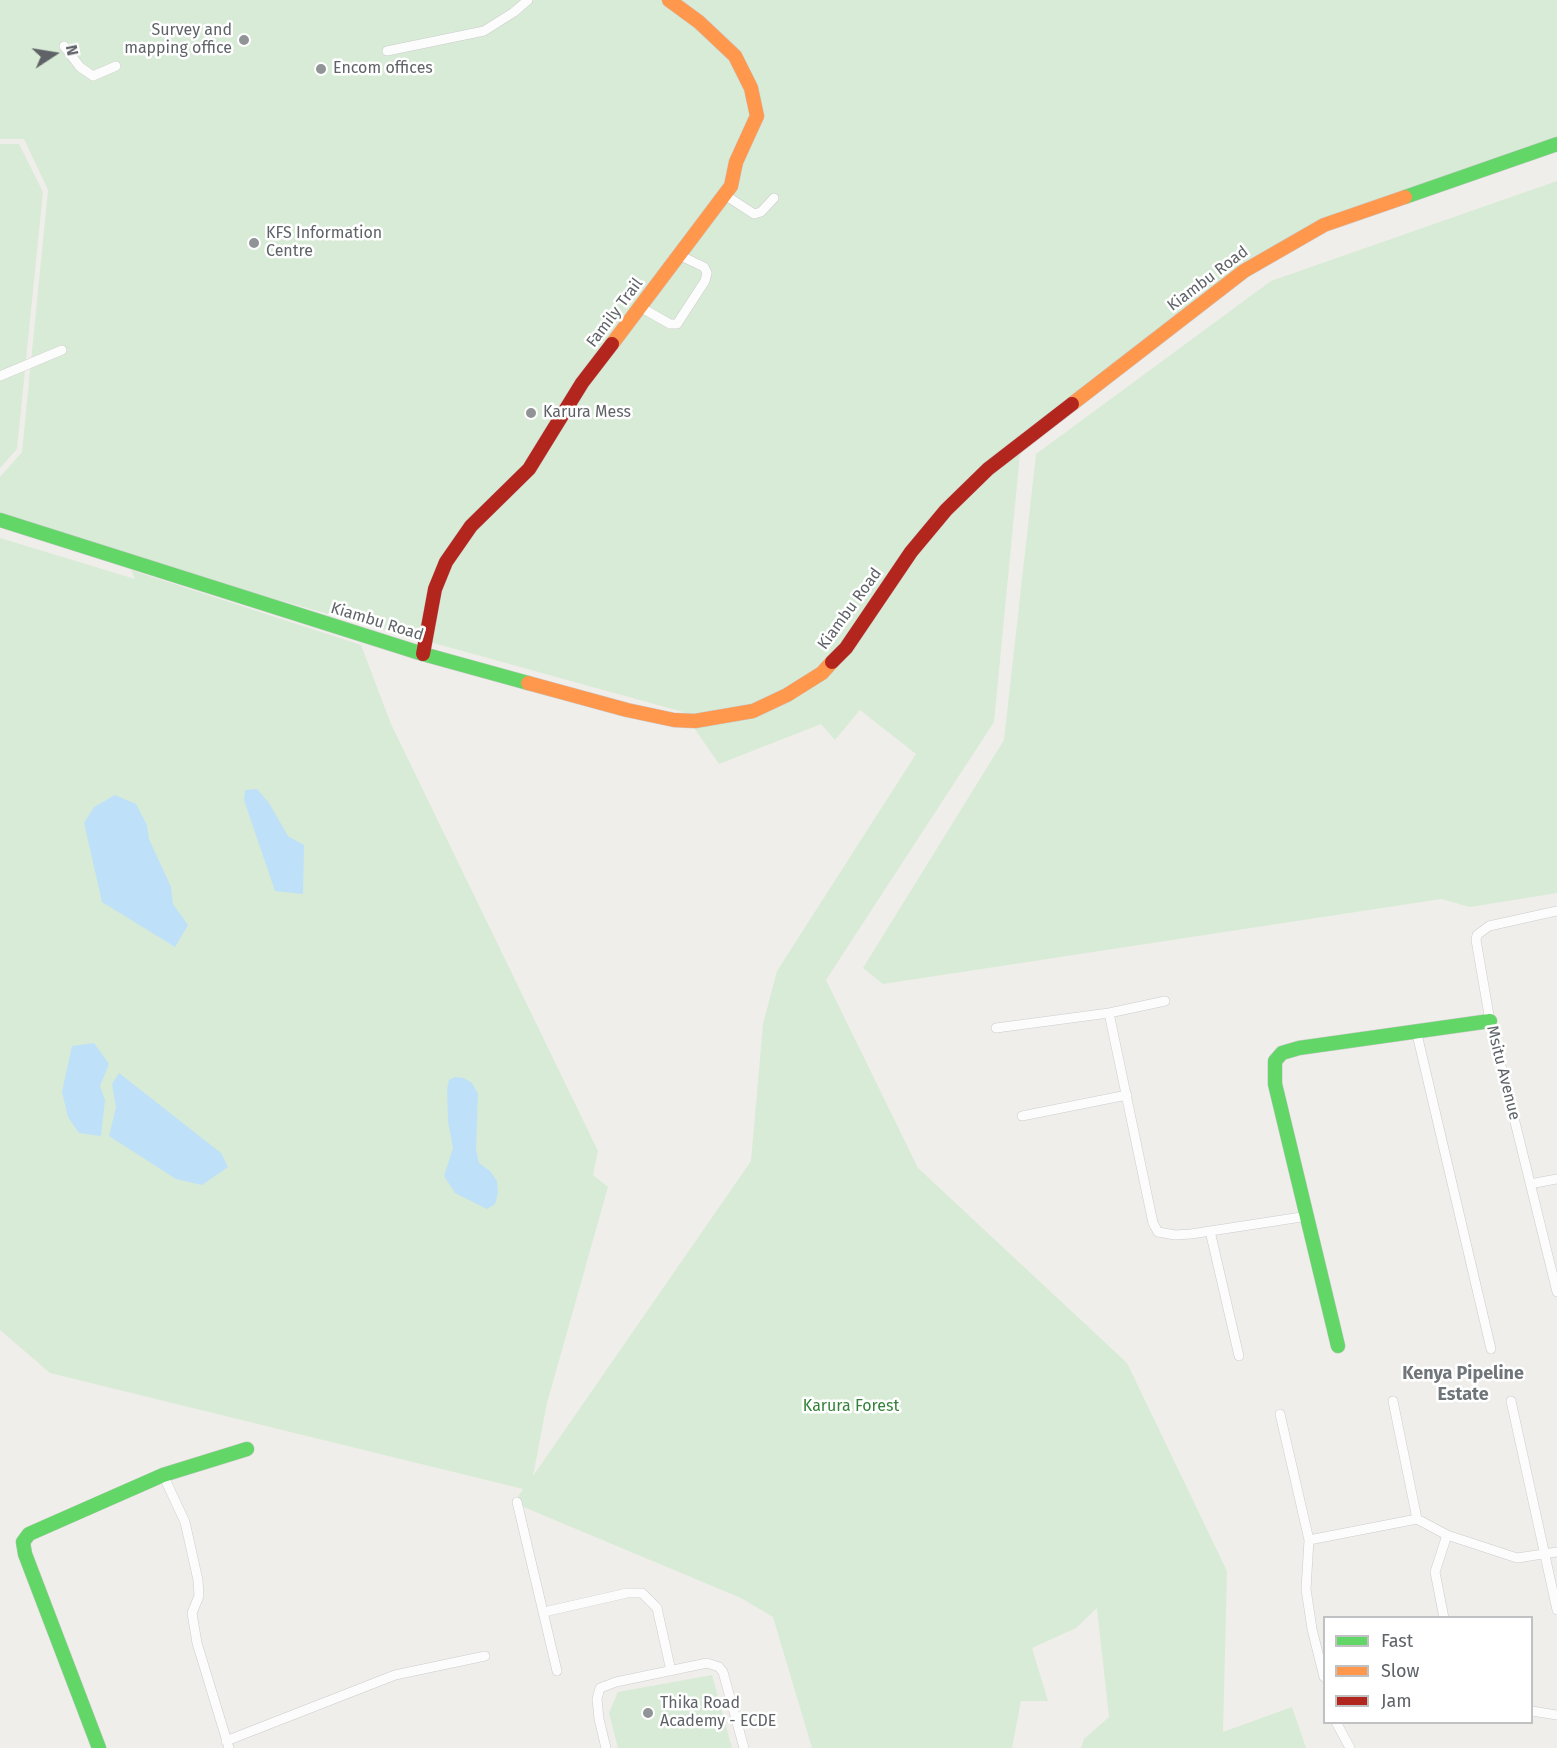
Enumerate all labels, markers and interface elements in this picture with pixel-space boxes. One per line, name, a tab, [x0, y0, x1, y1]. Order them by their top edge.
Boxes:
place label: Survey and mapping office	[124, 21, 232, 59]
north arrow	[24, 24, 84, 84]
marker: Survey and mapping office	[237, 33, 251, 47]
text: N	[62, 43, 82, 57]
place label: Encom offices	[333, 59, 433, 79]
marker: Encom offices	[314, 62, 328, 76]
place label: KFS Information Centre	[266, 224, 382, 262]
marker: KFS Information Centre	[247, 236, 261, 250]
street label: Kiambu Road	[1164, 242, 1252, 316]
street label: Family Trail	[583, 275, 647, 351]
place label: Karura Mess	[543, 403, 631, 423]
marker: Karura Mess	[524, 406, 538, 420]
street label: Kiambu Road	[814, 564, 886, 654]
street label: Kiambu Road	[328, 599, 426, 645]
street label: Msitu Avenue	[1482, 1024, 1524, 1122]
district label: Kenya Pipeline Estate	[1402, 1363, 1524, 1406]
park label: Karura Forest	[803, 1397, 899, 1417]
legend	[1323, 1616, 1533, 1724]
text: Fast	[1381, 1630, 1413, 1652]
text: Slow	[1381, 1660, 1419, 1682]
text: Jam	[1381, 1690, 1412, 1712]
place label: Thika Road Academy - ECDE	[660, 1694, 776, 1732]
marker: Thika Road Academy - ECDE	[641, 1706, 655, 1720]

